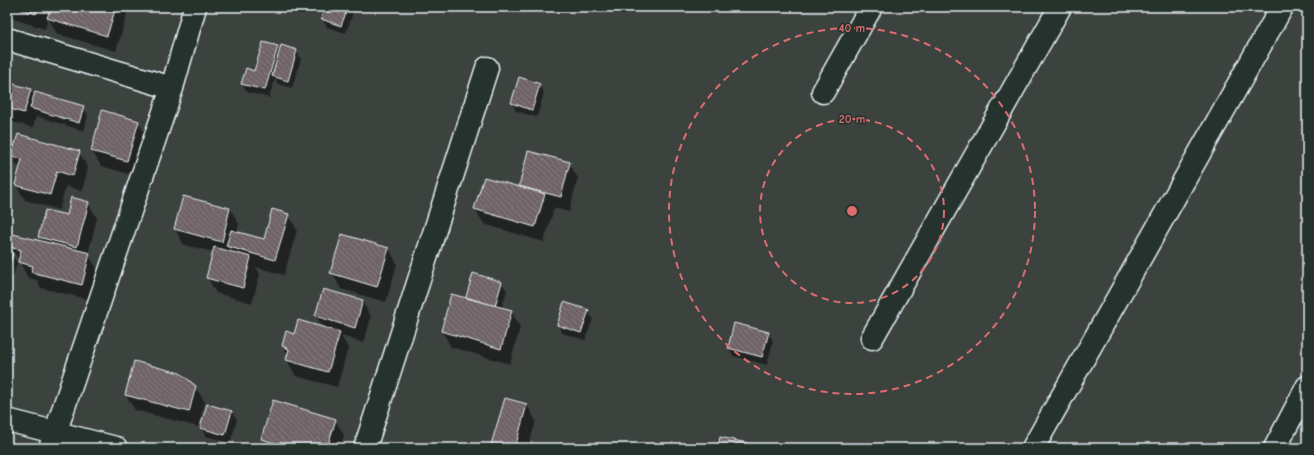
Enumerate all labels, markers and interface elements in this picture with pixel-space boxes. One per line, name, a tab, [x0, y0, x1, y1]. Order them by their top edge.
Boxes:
text: 40 m	[839, 21, 865, 35]
text: 20 m	[839, 112, 865, 126]
centre of rings	[845, 204, 859, 218]

